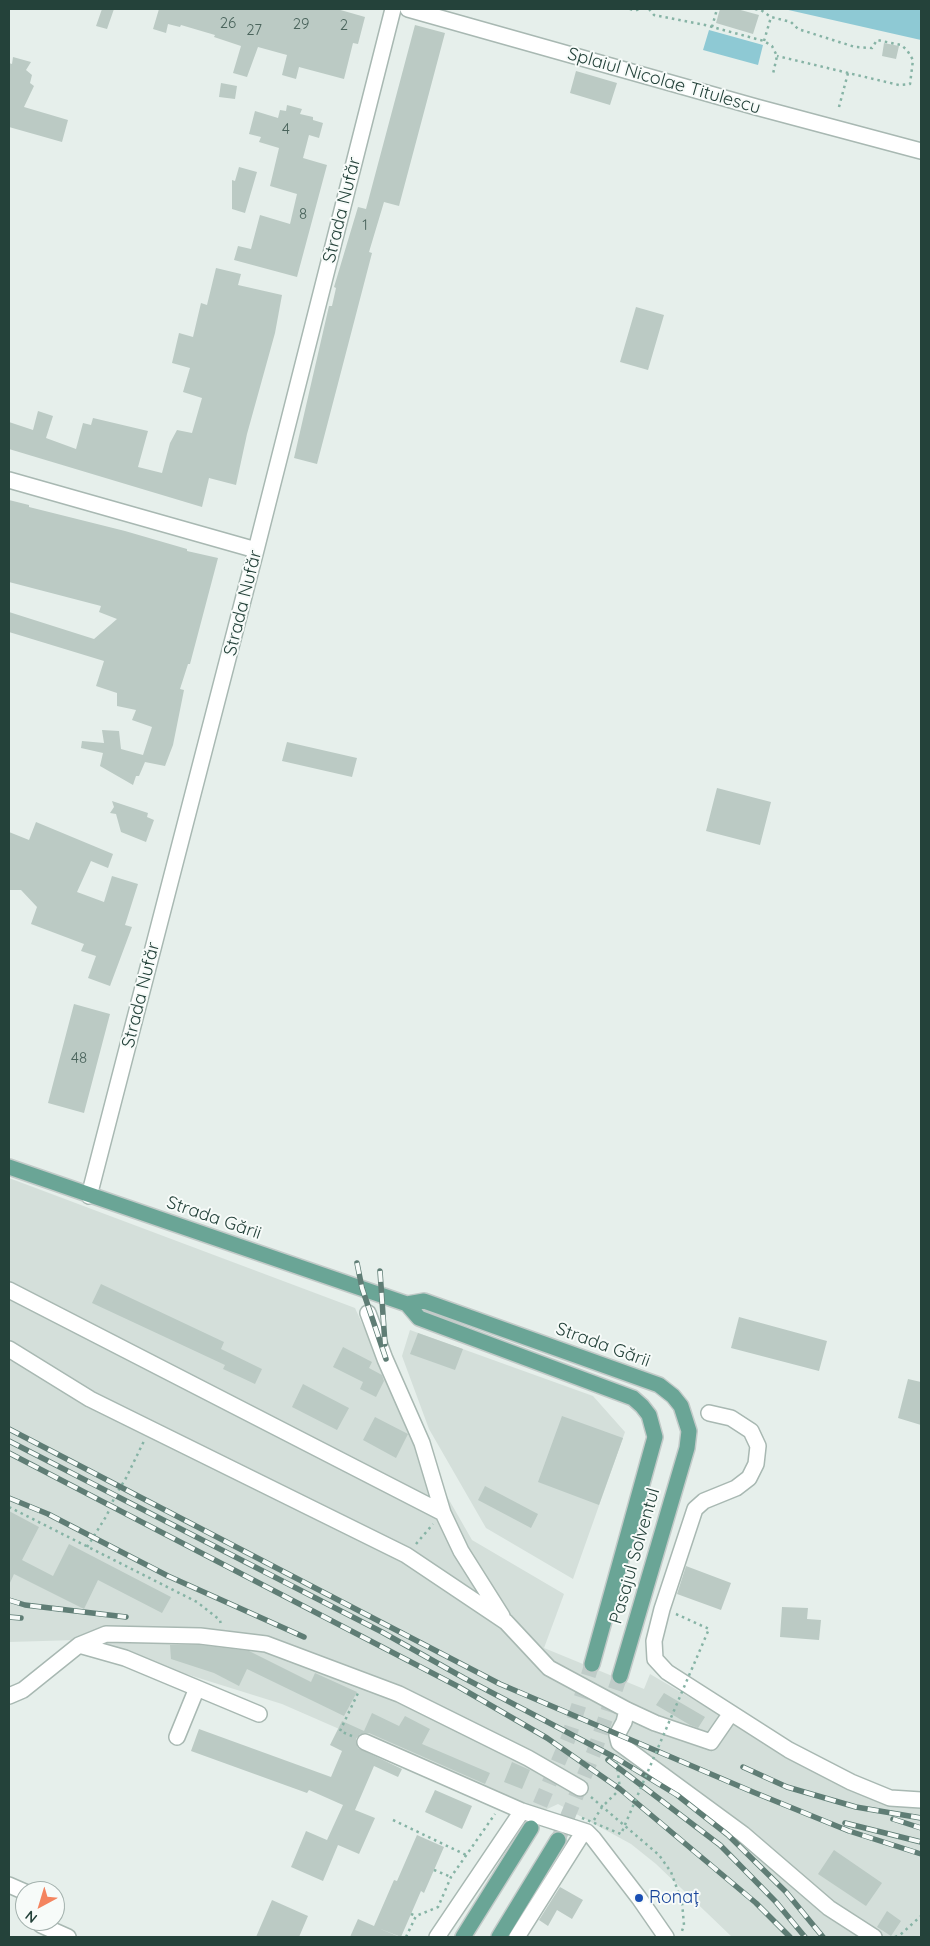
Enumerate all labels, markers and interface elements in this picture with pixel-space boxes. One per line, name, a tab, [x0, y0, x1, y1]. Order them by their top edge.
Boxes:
house number: 26	[220, 14, 236, 32]
house number: 29	[293, 15, 309, 33]
house number: 2	[340, 16, 348, 34]
house number: 27	[246, 21, 262, 39]
street label: Splaiul Nicolae Titulescu	[565, 43, 763, 119]
house number: 4	[282, 120, 290, 138]
street label: Strada Nufăr	[318, 155, 366, 265]
house number: 8	[299, 205, 307, 223]
house number: 1	[362, 216, 368, 234]
street label: Strada Nufăr	[219, 548, 267, 658]
street label: Strada Nufăr	[117, 940, 165, 1050]
house number: 48	[71, 1049, 87, 1067]
street label: Strada Gării	[164, 1192, 264, 1244]
street label: Strada Gării	[553, 1318, 653, 1372]
street label: Pasajul Solventul	[605, 1486, 665, 1626]
north arrow	[15, 1881, 65, 1931]
place label: Ronaț	[649, 1887, 699, 1909]
marker: Ronaț	[633, 1892, 645, 1904]
text: N	[22, 1907, 41, 1927]

